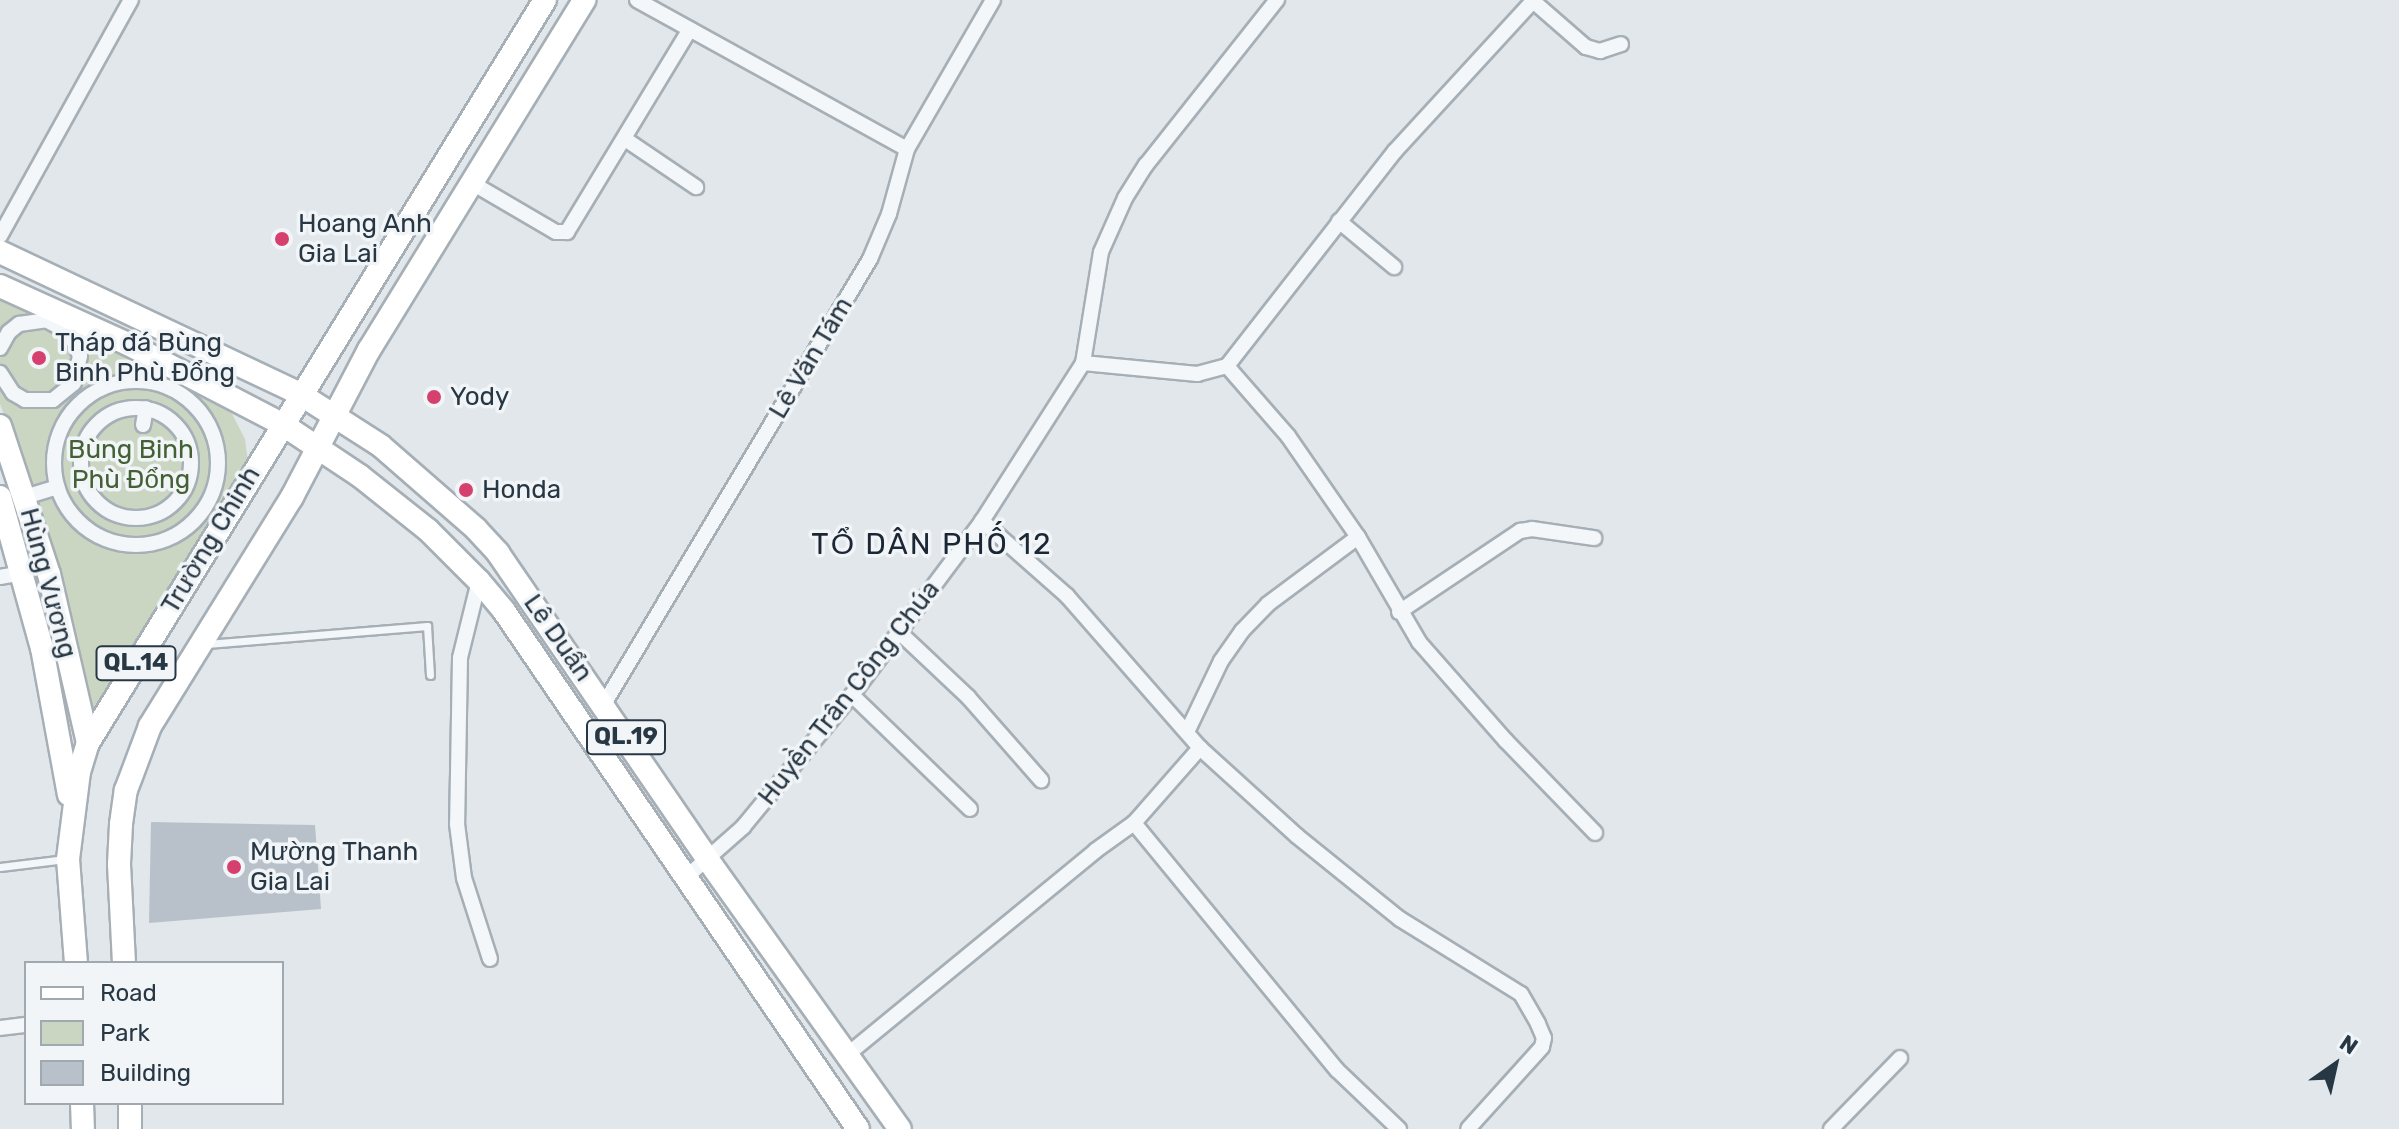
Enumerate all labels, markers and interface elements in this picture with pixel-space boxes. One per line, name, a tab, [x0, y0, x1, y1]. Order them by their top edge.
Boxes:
place label: Hoang Anh Gia Lai	[298, 208, 432, 270]
marker: Hoang Anh Gia Lai	[273, 230, 291, 248]
street label: Lê Văn Tám	[762, 291, 860, 425]
place label: Tháp đá Bùng Binh Phù Đổng	[55, 327, 235, 388]
marker: Tháp đá Bùng Binh Phù Đổng	[30, 349, 48, 367]
place label: Yody	[450, 381, 509, 413]
marker: Yody	[425, 388, 443, 406]
park label: Bùng Binh Phù Đổng	[68, 434, 194, 496]
street label: Trường Chinh	[155, 461, 267, 619]
place label: Honda	[482, 474, 561, 506]
marker: Honda	[457, 481, 475, 499]
street label: Hùng Vương	[13, 504, 83, 662]
district label: TỔ DÂN PHỐ 12	[811, 526, 1053, 562]
street label: Huyền Trân Công Chúa	[751, 574, 947, 812]
street label: Lê Duẩn	[517, 588, 599, 688]
road number: QL.14	[94, 643, 178, 683]
road number: QL.19	[586, 717, 666, 757]
place label: Mường Thanh Gia Lai	[250, 836, 419, 898]
marker: Mường Thanh Gia Lai	[225, 858, 243, 876]
legend	[24, 961, 284, 1105]
text: Road	[100, 979, 157, 1007]
text: Park	[100, 1019, 150, 1047]
north arrow	[2295, 1025, 2375, 1105]
text: N	[2335, 1029, 2363, 1060]
text: Building	[100, 1059, 191, 1087]

